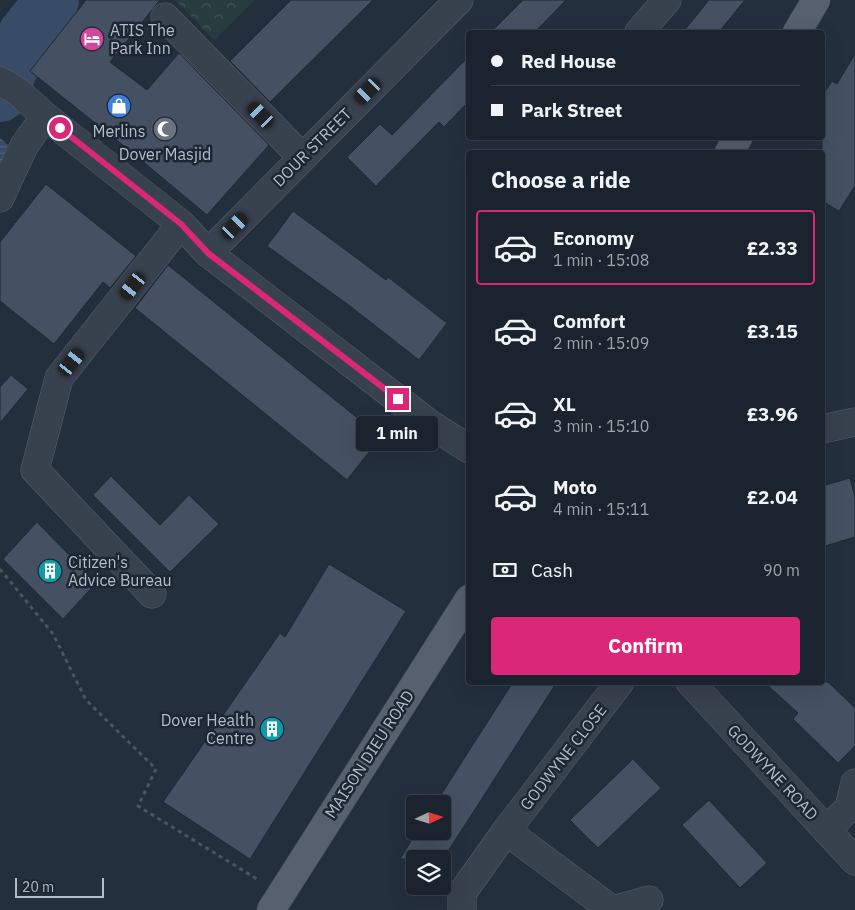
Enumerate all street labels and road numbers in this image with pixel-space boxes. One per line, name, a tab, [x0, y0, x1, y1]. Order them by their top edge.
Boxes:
street label: DOUR STREET	[268, 103, 356, 191]
street label: MAISON DIEU ROAD	[320, 686, 418, 822]
street label: GODWYNE CLOSE	[515, 700, 611, 814]
street label: GODWYNE ROAD	[724, 720, 822, 824]

